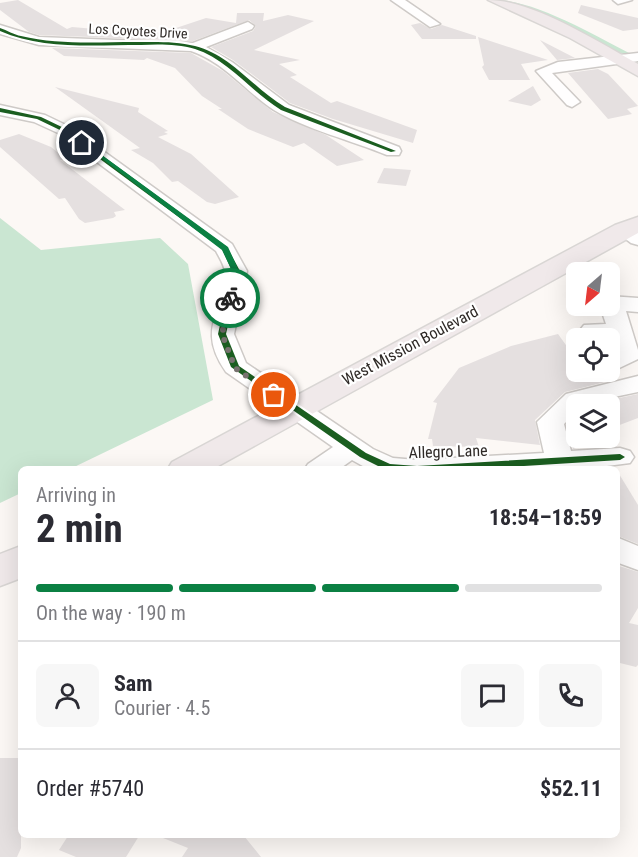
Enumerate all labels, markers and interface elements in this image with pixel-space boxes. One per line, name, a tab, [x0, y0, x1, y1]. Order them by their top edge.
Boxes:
street label: Los Coyotes Drive	[88, 20, 188, 42]
pin	[56, 117, 107, 168]
icon: home	[65, 126, 98, 159]
north arrow	[566, 262, 620, 316]
map controls	[566, 262, 620, 448]
courier	[200, 268, 260, 328]
icon: bike	[214, 282, 247, 315]
street label: West Mission Boulevard	[339, 302, 481, 389]
button: locate	[566, 328, 620, 382]
pin	[248, 369, 299, 420]
icon: bag	[257, 378, 290, 411]
button: layers	[566, 394, 620, 448]
street label: Allegro Lane	[408, 441, 488, 462]
text: Arriving in	[36, 483, 116, 507]
text: 18:54–18:59	[489, 505, 602, 530]
text: 2 min	[36, 506, 123, 552]
text: On the way · 190 m	[36, 601, 186, 625]
button: person	[36, 664, 99, 727]
button: chat	[461, 664, 524, 727]
button: phone	[539, 664, 602, 727]
text: Sam	[114, 671, 153, 696]
text: Courier · 4.5	[114, 696, 210, 720]
text: Order #5740	[36, 776, 144, 801]
text: $52.11	[540, 776, 602, 801]

